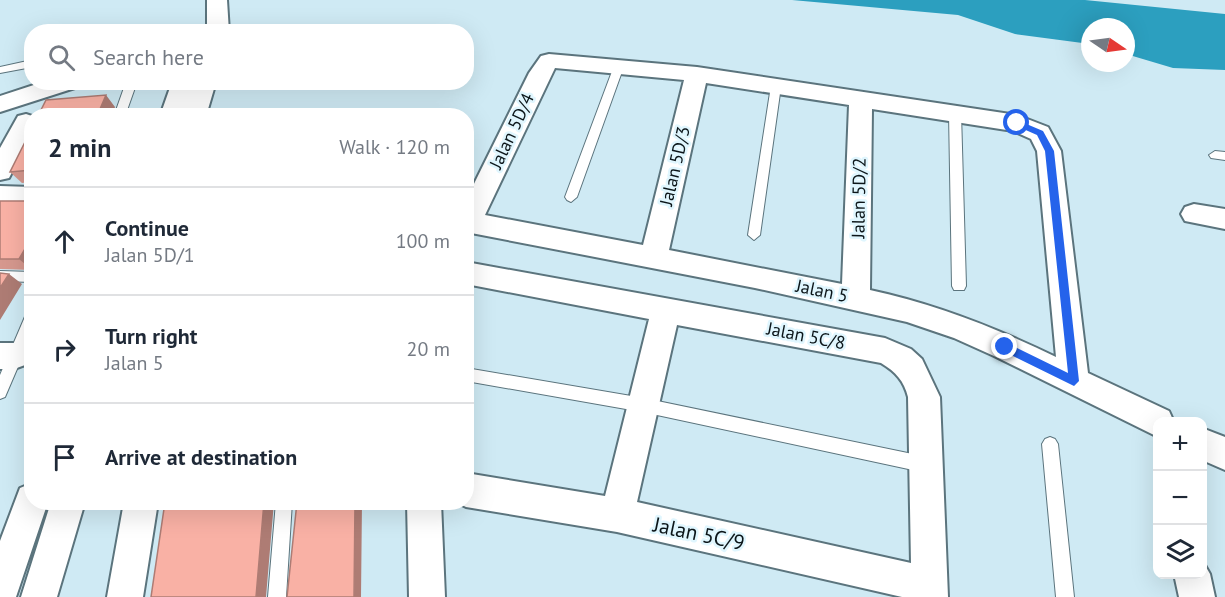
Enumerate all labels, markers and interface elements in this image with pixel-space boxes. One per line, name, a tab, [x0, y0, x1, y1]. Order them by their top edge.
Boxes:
north arrow	[1081, 18, 1135, 72]
search box	[24, 24, 474, 90]
icon: search	[45, 41, 78, 74]
text: Search here	[93, 43, 204, 71]
street label: Jalan 5D/4	[484, 89, 539, 173]
route start	[1003, 109, 1029, 135]
street label: Jalan 5D/3	[654, 124, 695, 209]
text: 2 min	[48, 131, 111, 164]
text: Walk · 120 m	[339, 134, 450, 160]
street label: Jalan 5D/2	[846, 157, 871, 240]
text: Continue	[105, 214, 189, 242]
icon: ahead	[48, 225, 81, 258]
text: 100 m	[396, 228, 450, 254]
text: Jalan 5D/1	[105, 242, 195, 268]
street label: Jalan 5	[793, 274, 850, 307]
street label: Jalan 5C/8	[764, 316, 847, 354]
text: Turn right	[105, 322, 197, 350]
icon: right	[48, 333, 81, 366]
route end	[991, 333, 1017, 359]
text: 20 m	[407, 336, 450, 362]
text: Jalan 5	[105, 350, 164, 376]
map controls	[1153, 417, 1207, 579]
button: +	[1153, 417, 1207, 471]
icon: arrive	[48, 441, 81, 474]
text: Arrive at destination	[105, 443, 297, 471]
button: −	[1153, 471, 1207, 525]
street label: Jalan 5C/9	[650, 510, 747, 556]
button: layers	[1153, 525, 1207, 579]

